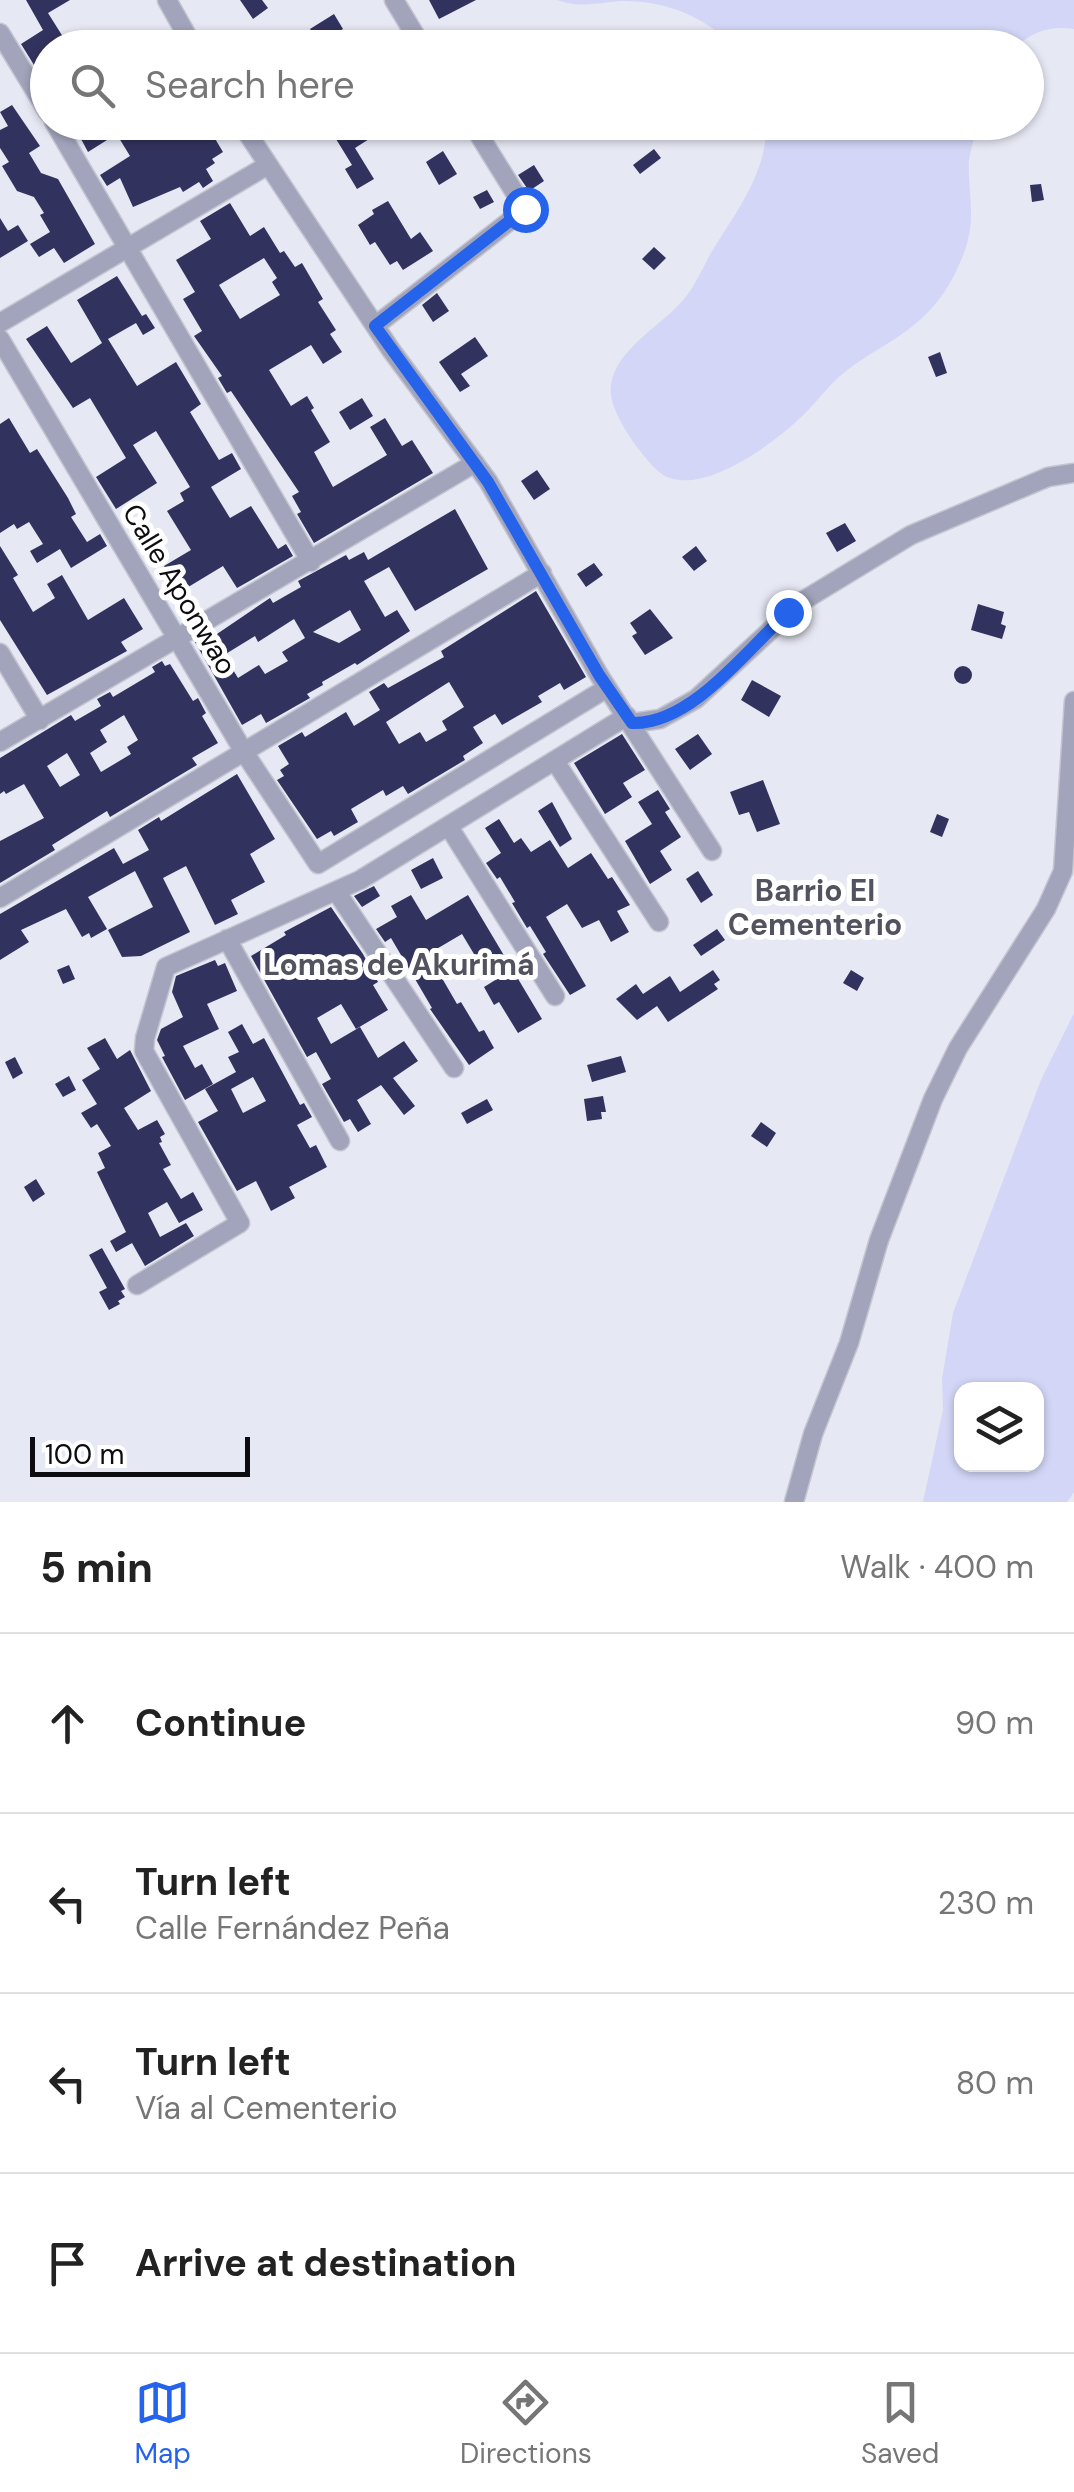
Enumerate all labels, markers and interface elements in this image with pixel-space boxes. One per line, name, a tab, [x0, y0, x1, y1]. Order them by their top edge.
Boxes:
search box	[30, 30, 1044, 140]
icon: search	[65, 58, 120, 113]
text: Search here	[145, 60, 355, 110]
route start	[503, 187, 549, 233]
street label: Calle Aponwao	[114, 497, 245, 681]
route end	[766, 590, 812, 636]
district label: Barrio El Cementerio	[728, 871, 902, 944]
district label: Lomas de Akurimá	[263, 945, 535, 984]
map controls	[954, 1382, 1044, 1472]
button: layers	[954, 1382, 1044, 1472]
scale bar	[30, 1432, 250, 1476]
text: 100 m	[45, 1436, 124, 1473]
text: 5 min	[40, 1540, 153, 1595]
text: Walk · 400 m	[840, 1546, 1034, 1588]
icon: ahead	[40, 1696, 95, 1751]
text: Continue	[135, 1698, 306, 1748]
text: 90 m	[955, 1702, 1034, 1744]
text: Turn left	[135, 1857, 291, 1907]
icon: left	[40, 1876, 95, 1931]
text: 230 m	[938, 1882, 1034, 1924]
text: Calle Fernández Peña	[135, 1907, 450, 1949]
text: Turn left	[135, 2037, 291, 2087]
icon: left	[40, 2056, 95, 2111]
text: 80 m	[956, 2062, 1034, 2104]
text: Vía al Cementerio	[135, 2087, 397, 2129]
icon: arrive	[40, 2236, 95, 2291]
text: Arrive at destination	[135, 2238, 517, 2288]
tab: Map	[135, 2375, 191, 2472]
tab: Directions	[460, 2375, 592, 2472]
tab: Saved	[861, 2375, 939, 2472]

